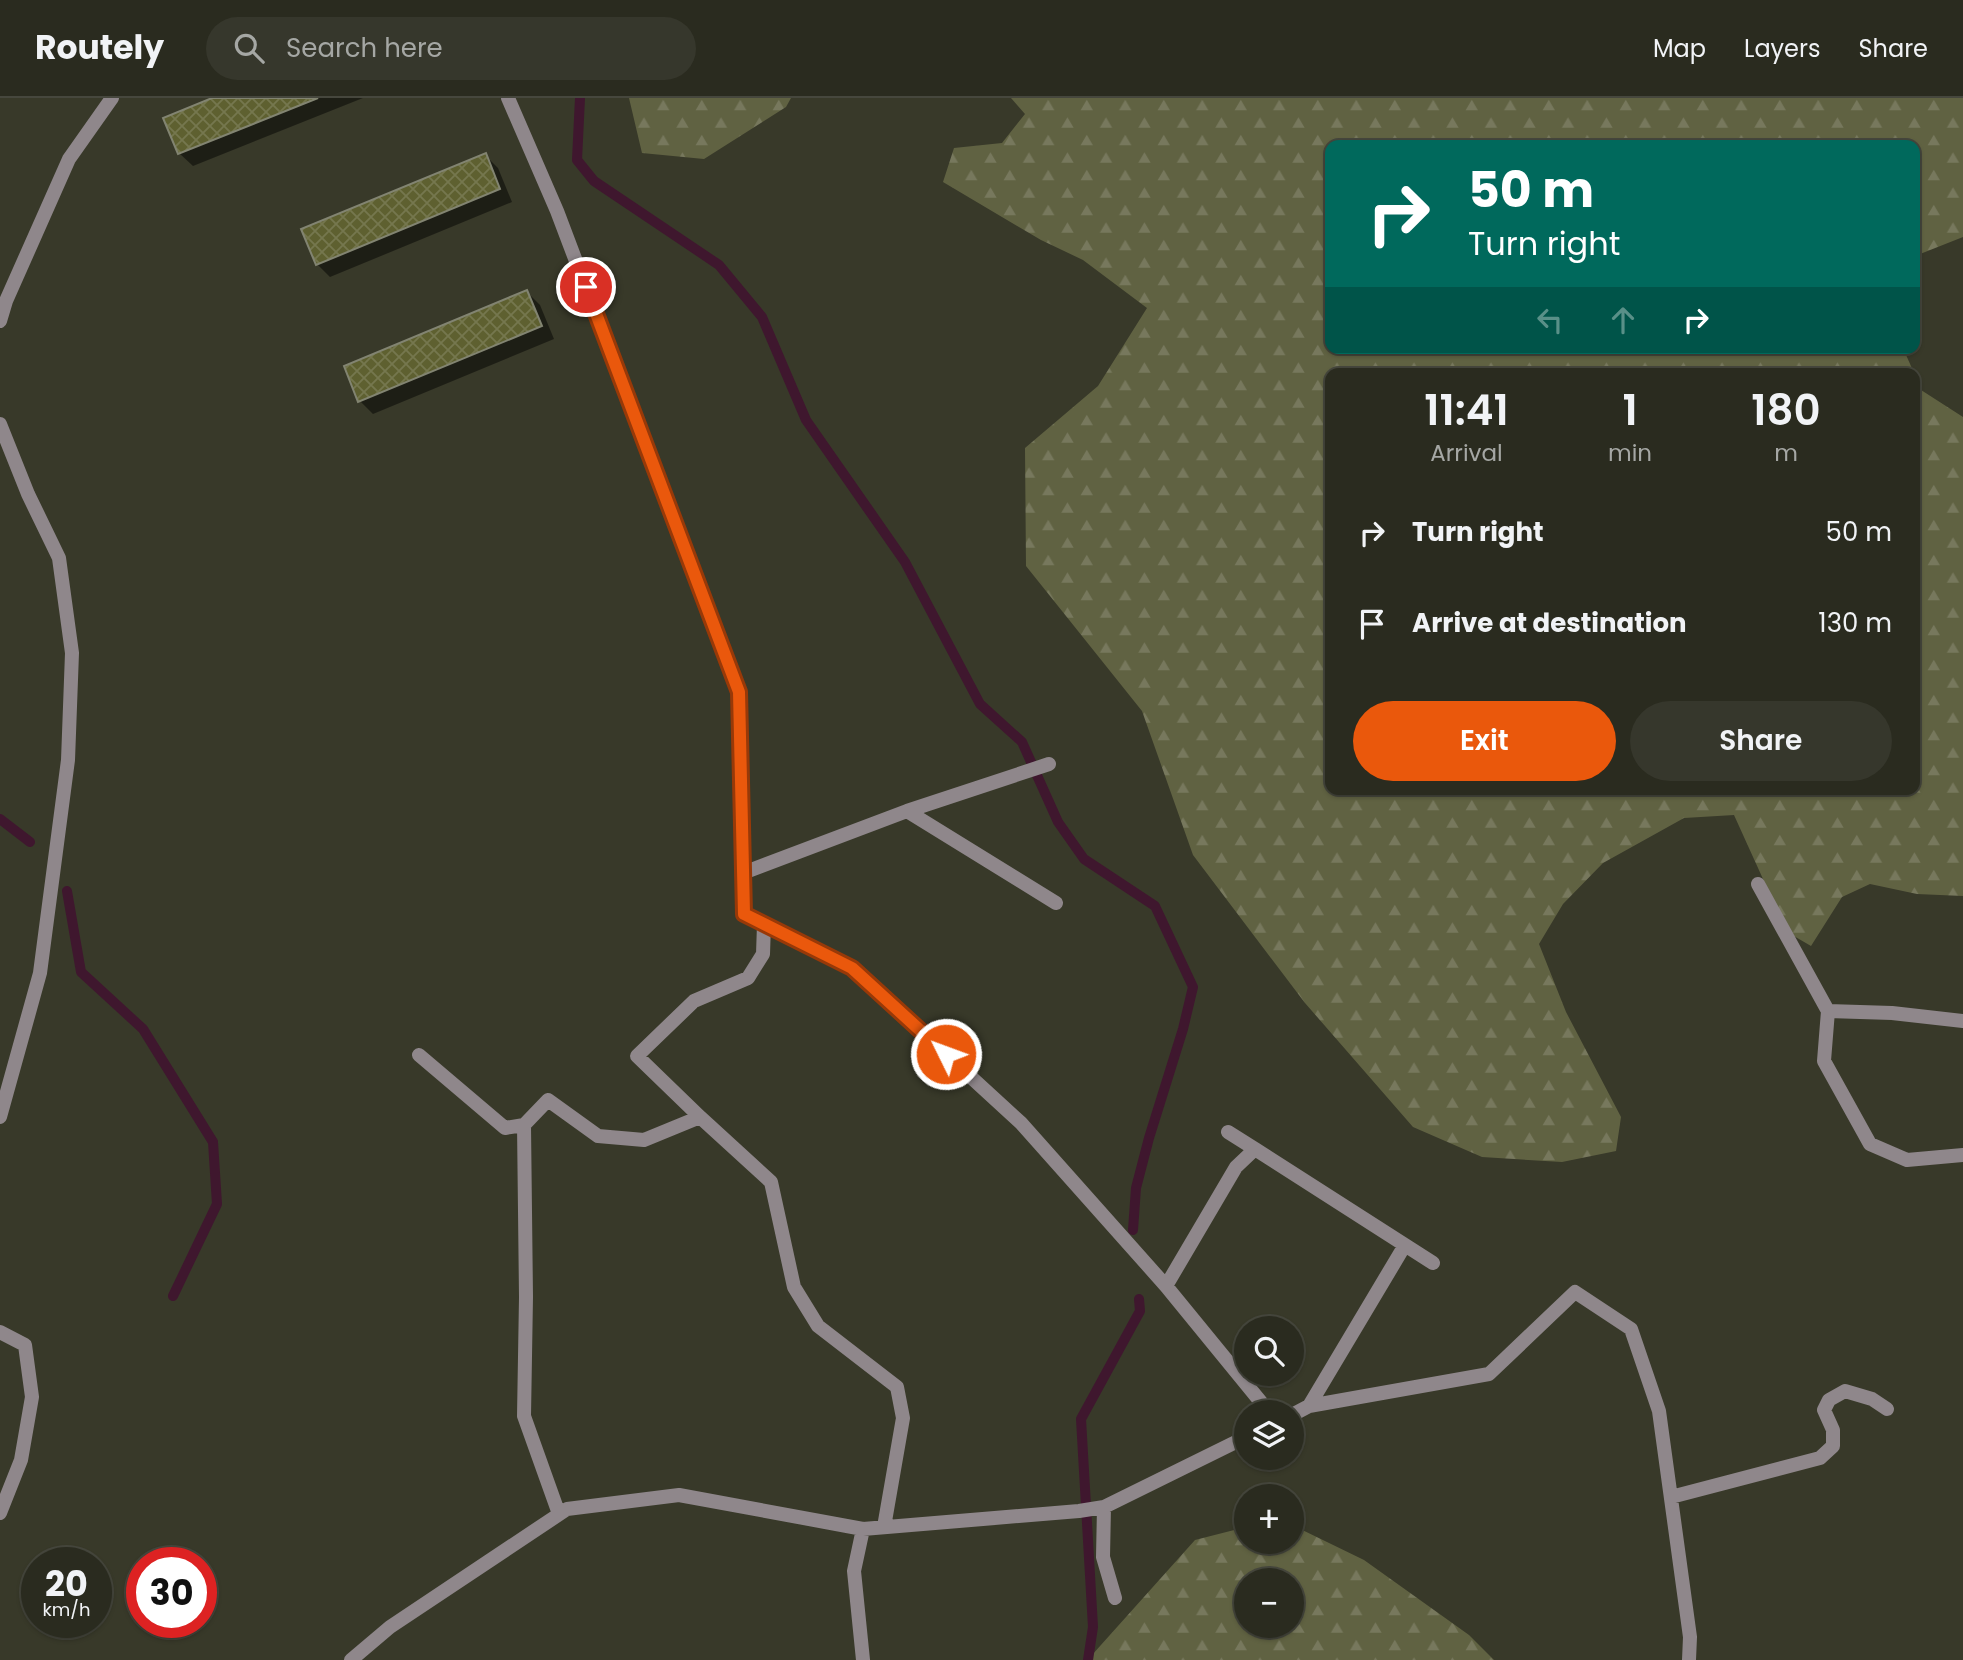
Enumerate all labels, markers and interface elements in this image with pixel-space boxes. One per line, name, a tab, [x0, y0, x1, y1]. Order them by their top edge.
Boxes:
search box	[206, 17, 696, 80]
text: Routely	[35, 24, 164, 71]
icon: search	[230, 29, 268, 67]
text: Search here	[286, 30, 443, 66]
text: Map	[1653, 32, 1706, 65]
text: Layers	[1744, 32, 1820, 65]
text: Share	[1858, 32, 1928, 65]
text: 50 m	[1468, 156, 1594, 224]
icon: right	[1353, 168, 1444, 259]
text: Turn right	[1468, 221, 1620, 266]
pin	[556, 257, 616, 317]
icon: arrive	[567, 268, 605, 306]
icon: left	[1531, 301, 1569, 339]
icon: ahead	[1604, 301, 1642, 339]
icon: right	[1677, 301, 1715, 339]
text: 11:41	[1424, 381, 1509, 440]
text: 1	[1622, 381, 1638, 440]
text: 180	[1751, 381, 1821, 440]
text: Arrival	[1430, 437, 1503, 469]
text: min	[1608, 437, 1652, 469]
text: m	[1774, 437, 1798, 469]
icon: right	[1353, 514, 1391, 552]
text: Turn right	[1412, 514, 1544, 550]
text: 50 m	[1826, 514, 1892, 550]
icon: arrive	[1353, 605, 1391, 643]
text: Arrive at destination	[1412, 605, 1687, 641]
text: 130 m	[1818, 605, 1892, 641]
button: Exit	[1353, 701, 1616, 781]
button: Share	[1630, 701, 1892, 781]
position arrow	[909, 1017, 983, 1091]
map controls	[1234, 1316, 1304, 1638]
button: search	[1234, 1316, 1304, 1386]
button: layers	[1234, 1400, 1304, 1470]
button: +	[1234, 1484, 1304, 1554]
speed limit sign: 30	[126, 1547, 217, 1638]
text: 20	[45, 1559, 88, 1608]
button: −	[1234, 1568, 1304, 1638]
text: km/h	[43, 1597, 90, 1622]

